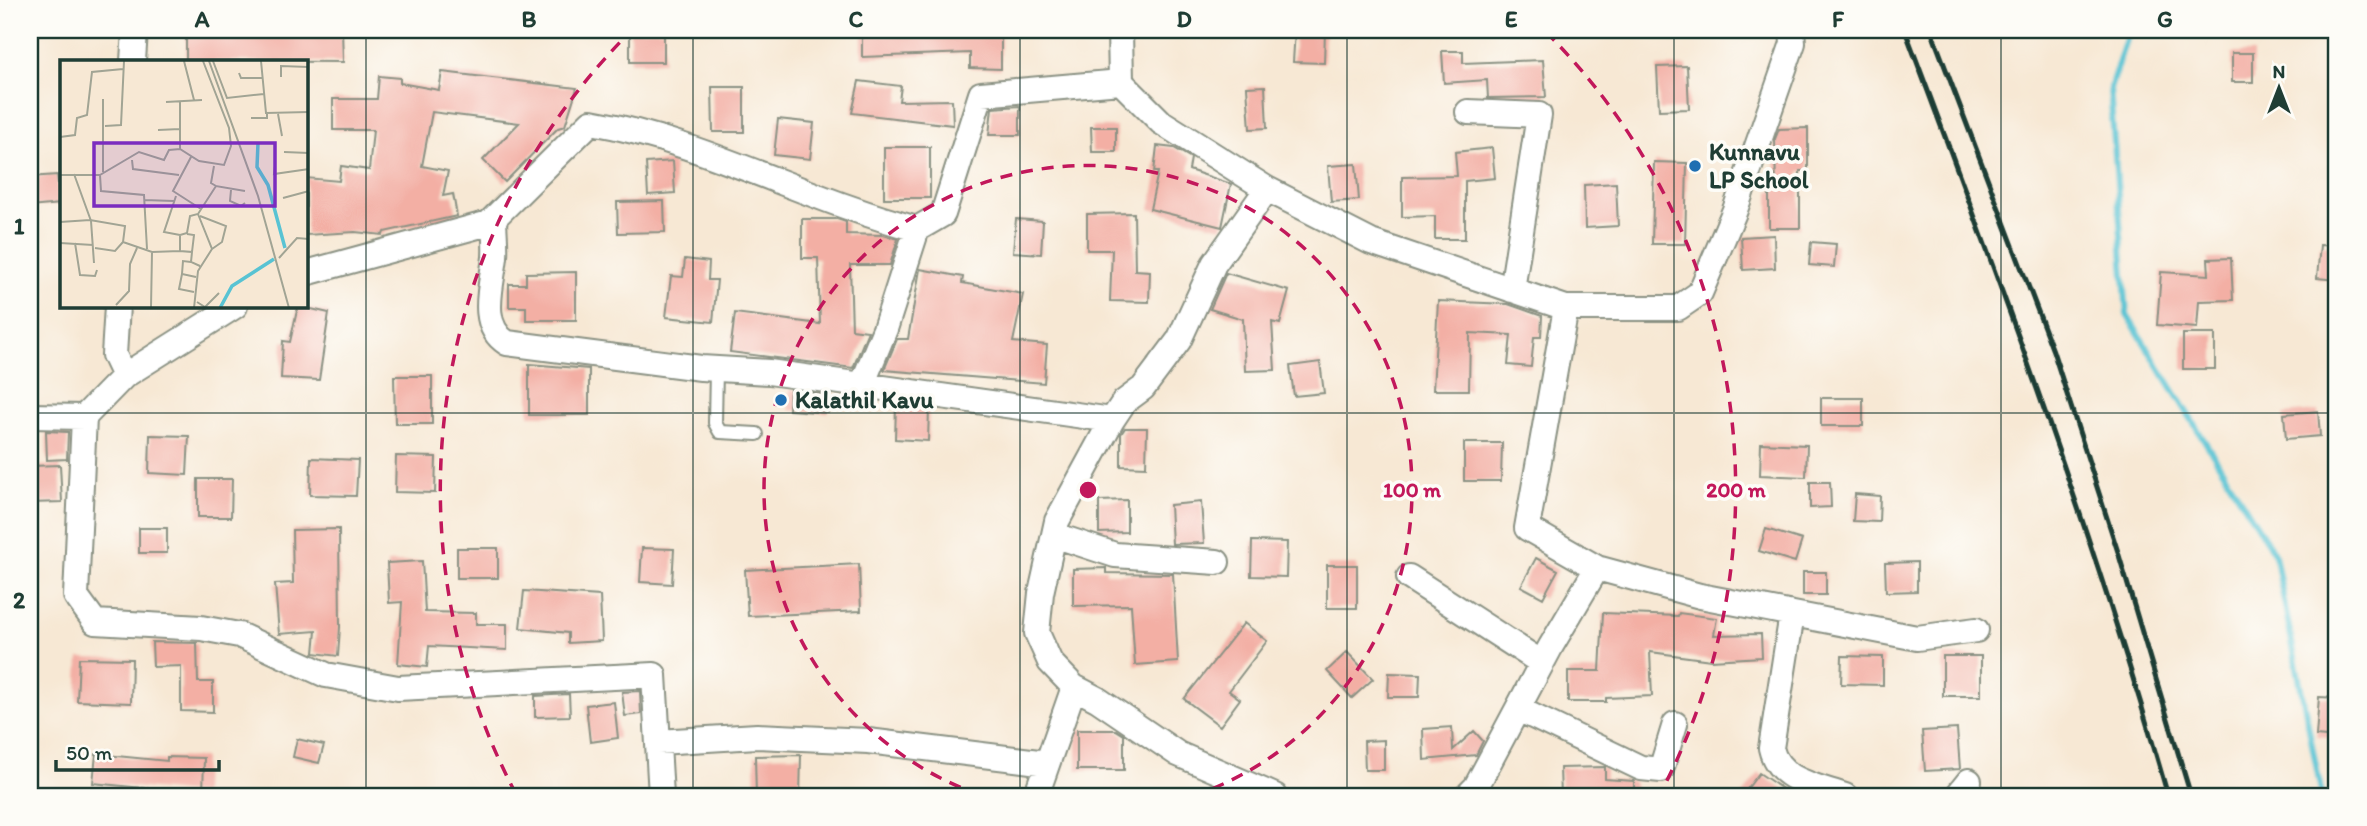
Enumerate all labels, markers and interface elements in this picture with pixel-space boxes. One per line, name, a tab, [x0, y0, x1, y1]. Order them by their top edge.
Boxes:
text: A	[194, 5, 210, 33]
text: B	[522, 5, 537, 33]
text: C	[849, 5, 864, 33]
text: D	[1176, 5, 1192, 33]
text: E	[1505, 5, 1518, 33]
text: F	[1832, 5, 1845, 33]
text: G	[2157, 5, 2173, 33]
north arrow	[2244, 52, 2314, 122]
inset map	[60, 60, 308, 308]
text: N	[2273, 60, 2285, 83]
place label: Kunnavu LP School	[1709, 137, 1809, 194]
marker: Kunnavu LP School	[1687, 158, 1703, 174]
text: 1	[14, 212, 25, 240]
place label: Kalathil Kavu	[795, 385, 934, 414]
marker: Kalathil Kavu	[773, 392, 789, 408]
text: 100 m	[1383, 477, 1441, 502]
text: 200 m	[1706, 477, 1766, 502]
centre of rings	[1076, 478, 1100, 502]
text: 2	[13, 586, 26, 614]
scale bar	[56, 728, 219, 772]
text: 50 m	[66, 740, 113, 765]

